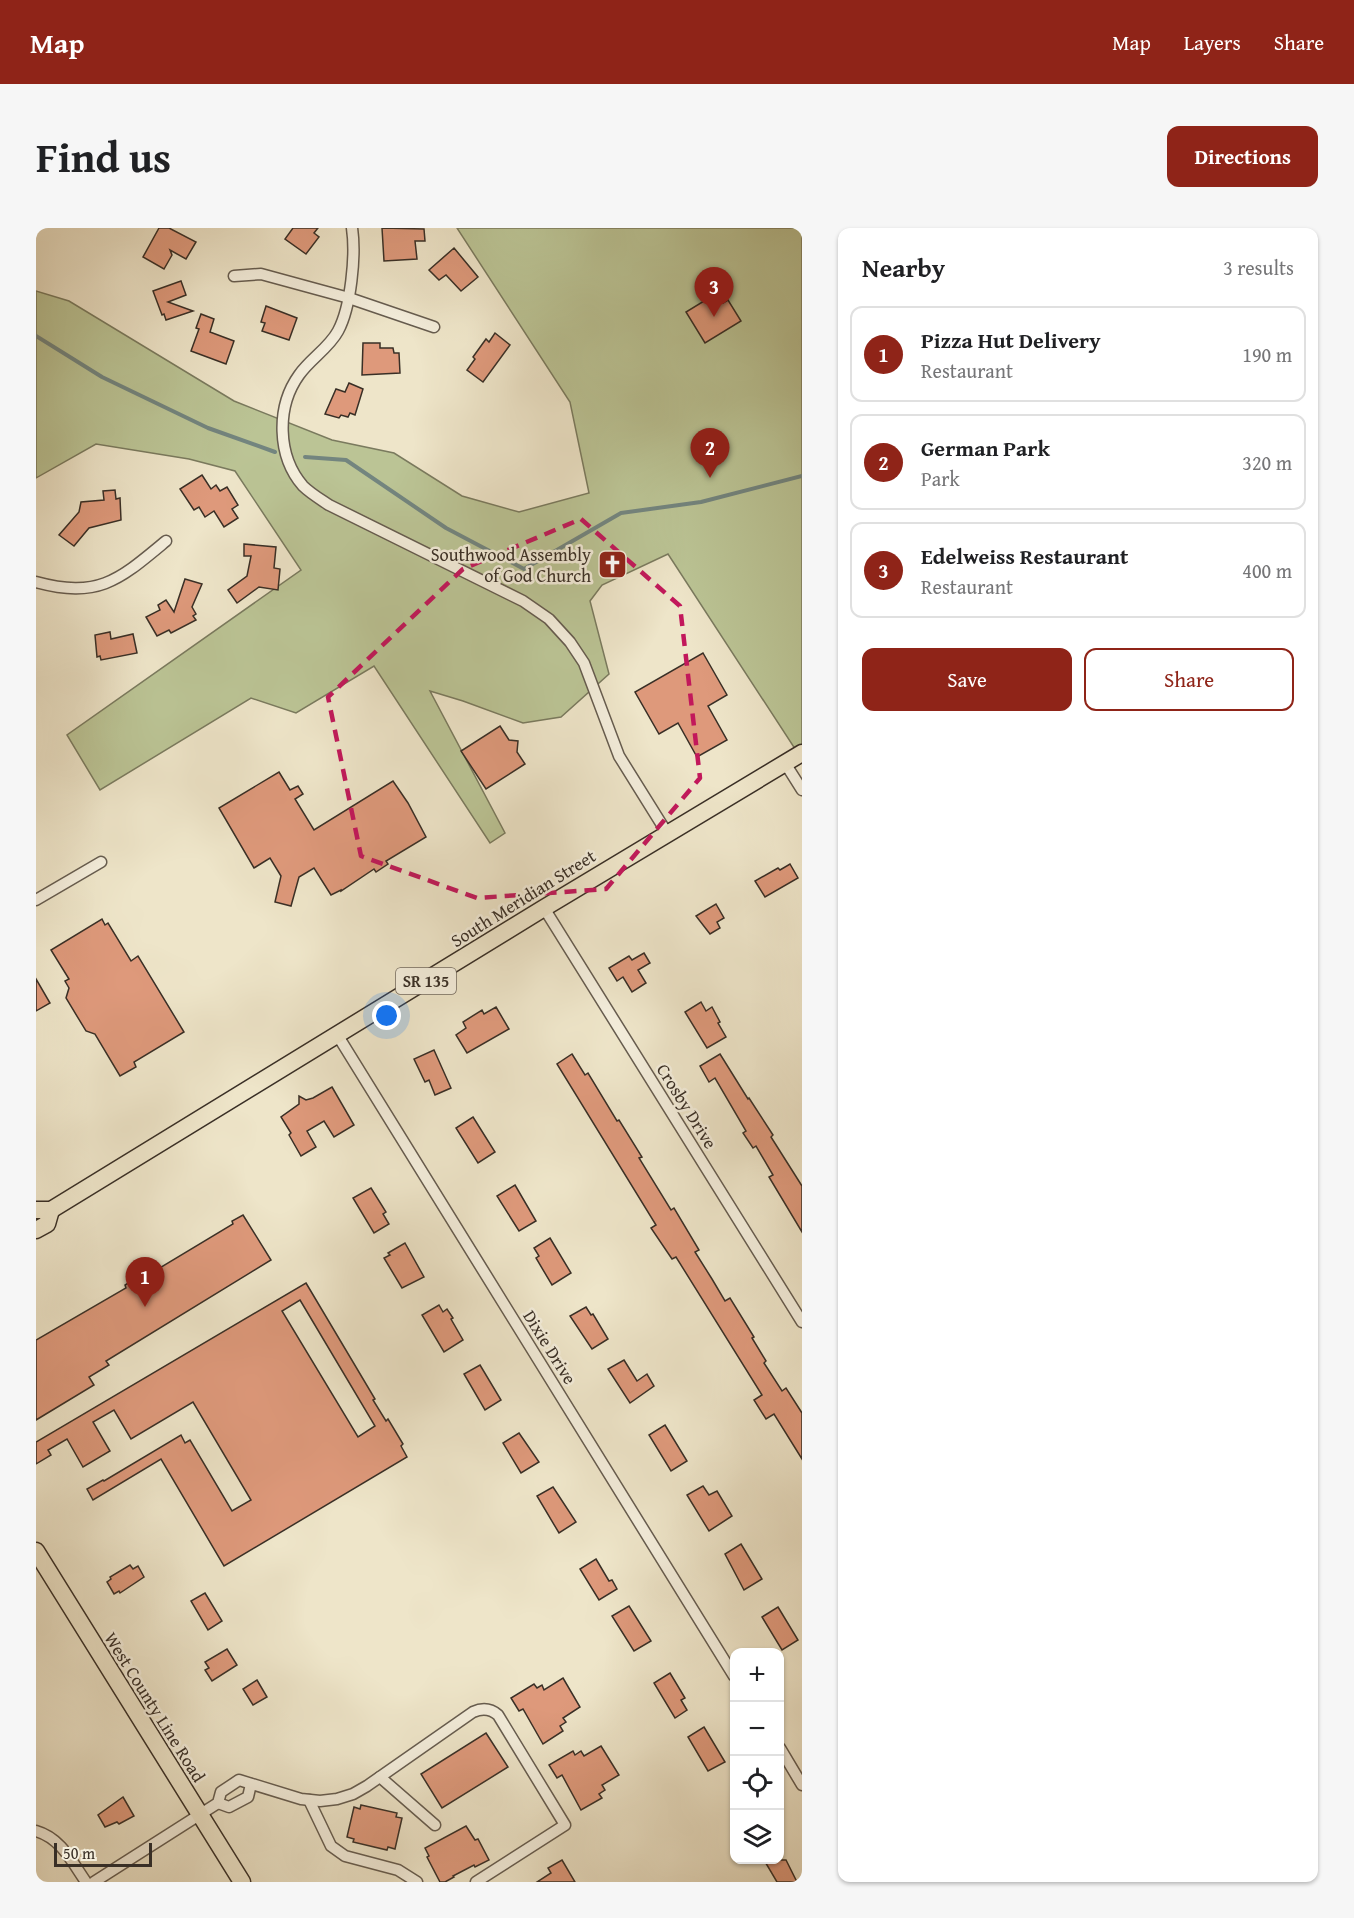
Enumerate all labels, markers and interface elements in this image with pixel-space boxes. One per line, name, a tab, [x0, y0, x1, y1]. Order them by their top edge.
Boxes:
text: Map	[30, 22, 84, 63]
text: Map	[1112, 27, 1151, 58]
text: Layers	[1184, 27, 1241, 58]
text: Share	[1274, 27, 1324, 58]
text: Find us	[36, 126, 171, 187]
button: Directions	[1167, 126, 1318, 187]
text: Nearby	[862, 248, 945, 287]
text: 3 results	[1223, 253, 1294, 282]
pin: 3	[694, 268, 734, 317]
text: Pizza Hut Delivery	[921, 324, 1100, 356]
text: 1	[878, 340, 889, 369]
text: 190 m	[1242, 340, 1292, 369]
text: Restaurant	[921, 356, 1013, 385]
pin: 2	[690, 428, 730, 478]
text: German Park	[921, 432, 1050, 464]
text: 2	[878, 448, 889, 477]
text: 320 m	[1242, 448, 1292, 477]
text: Park	[921, 464, 960, 493]
text: Edelweiss Restaurant	[921, 540, 1128, 572]
place label: Southwood Assembly of God Church	[431, 541, 591, 589]
church icon: Southwood Assembly of God Church	[596, 548, 628, 580]
text: 3	[878, 556, 889, 585]
text: 400 m	[1242, 556, 1292, 585]
text: Restaurant	[921, 572, 1013, 601]
button: Save	[862, 648, 1072, 711]
button: Share	[1084, 648, 1294, 711]
street label: South Meridian Street	[445, 842, 601, 954]
road number: SR 135	[396, 968, 456, 994]
your location	[372, 1001, 401, 1030]
street label: Crosby Drive	[650, 1058, 724, 1154]
pin: 1	[126, 1258, 164, 1307]
street label: Dixie Drive	[517, 1305, 583, 1389]
street label: West County Line Road	[98, 1627, 212, 1788]
map controls	[730, 1648, 784, 1864]
button: +	[730, 1648, 784, 1702]
button: −	[730, 1702, 784, 1756]
button: locate	[730, 1756, 784, 1810]
button: layers	[730, 1810, 784, 1864]
scale bar	[54, 1840, 152, 1868]
text: 50 m	[63, 1841, 95, 1865]

